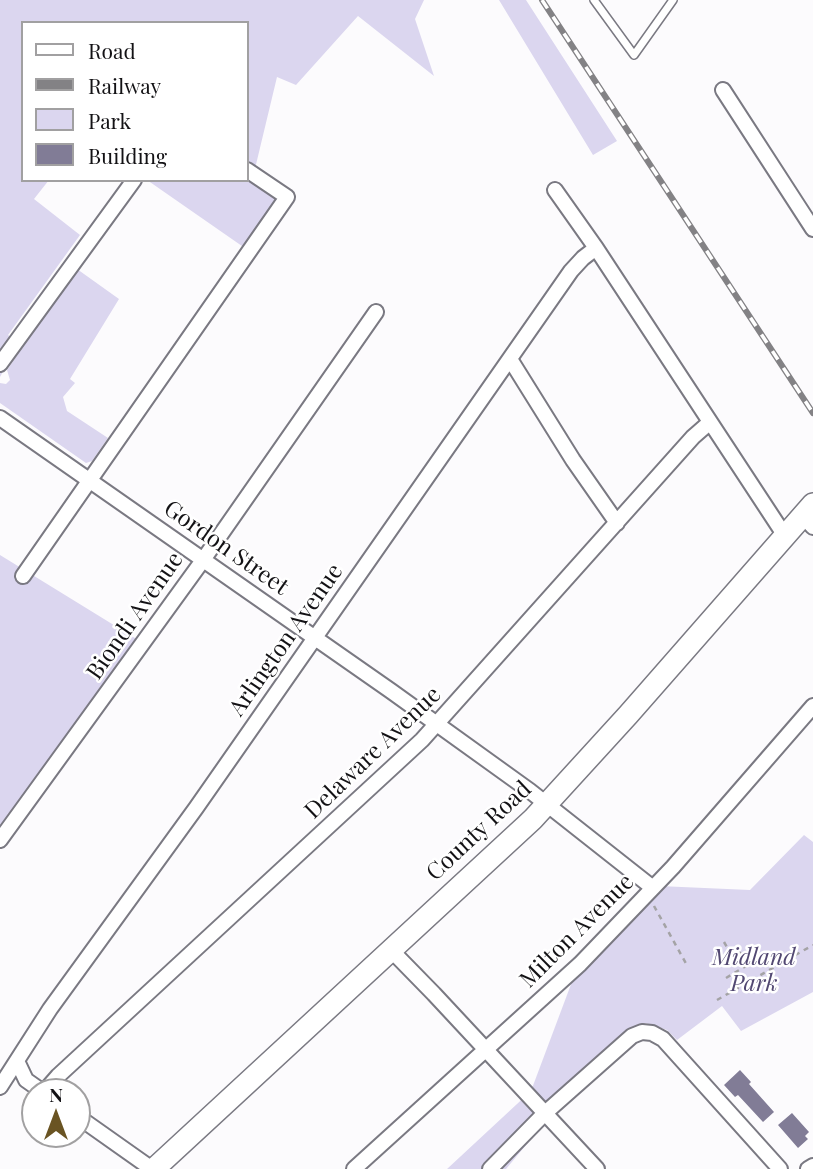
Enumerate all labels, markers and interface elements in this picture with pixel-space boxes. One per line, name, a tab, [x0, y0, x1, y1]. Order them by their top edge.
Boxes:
legend	[21, 21, 248, 182]
text: Road	[88, 36, 136, 64]
text: Railway	[88, 71, 161, 99]
text: Park	[88, 106, 131, 134]
text: Building	[88, 141, 167, 169]
street label: Gordon Street	[158, 495, 294, 601]
street label: Biondi Avenue	[81, 547, 189, 685]
street label: Arlington Avenue	[223, 559, 349, 721]
street label: Delaware Avenue	[299, 681, 447, 825]
street label: County Road	[421, 775, 537, 887]
street label: Milton Avenue	[514, 868, 640, 994]
park label: Midland Park	[712, 944, 796, 998]
north arrow	[21, 1078, 91, 1148]
text: N	[49, 1081, 63, 1107]

